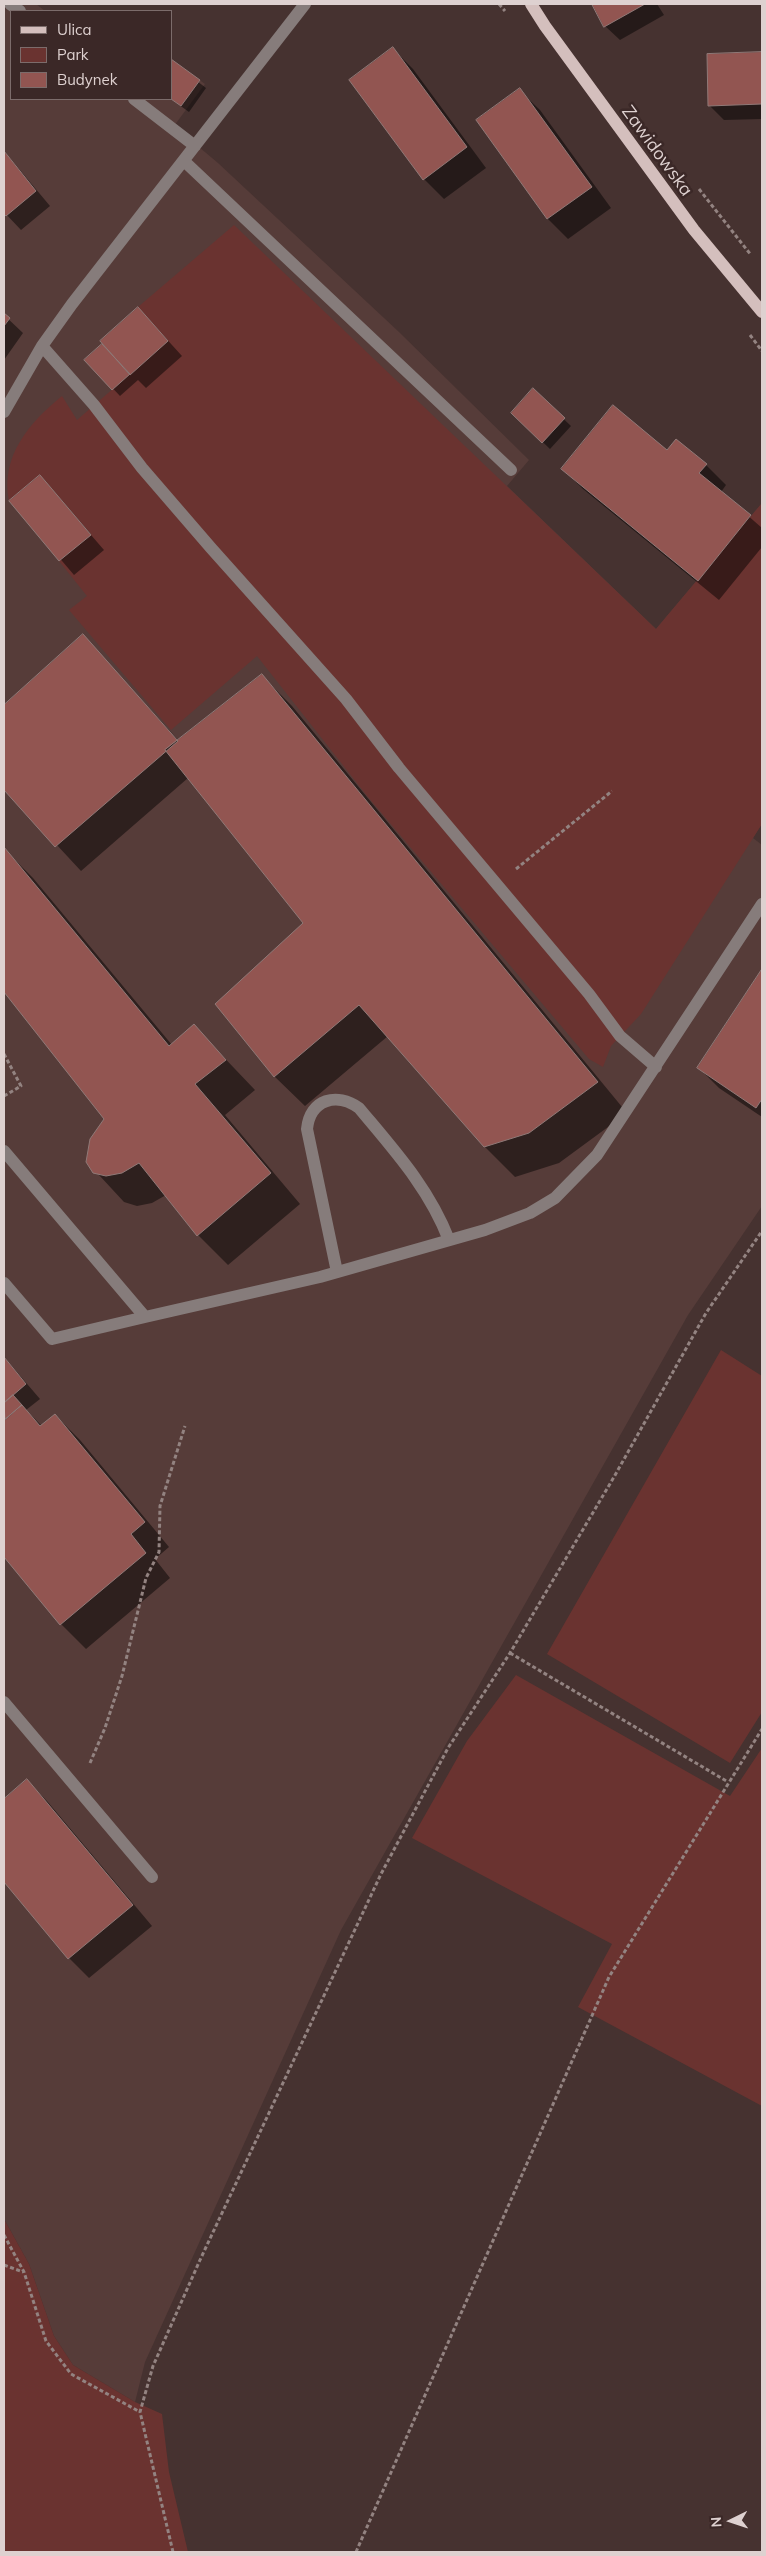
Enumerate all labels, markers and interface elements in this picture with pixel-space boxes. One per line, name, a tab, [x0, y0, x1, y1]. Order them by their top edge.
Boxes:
legend	[10, 10, 172, 100]
text: Ulica	[57, 20, 91, 39]
text: Park	[57, 45, 89, 64]
text: Budynek	[57, 70, 118, 89]
street label: Zawidowska	[617, 102, 697, 200]
north arrow	[706, 2496, 756, 2546]
text: N	[707, 2516, 725, 2528]

